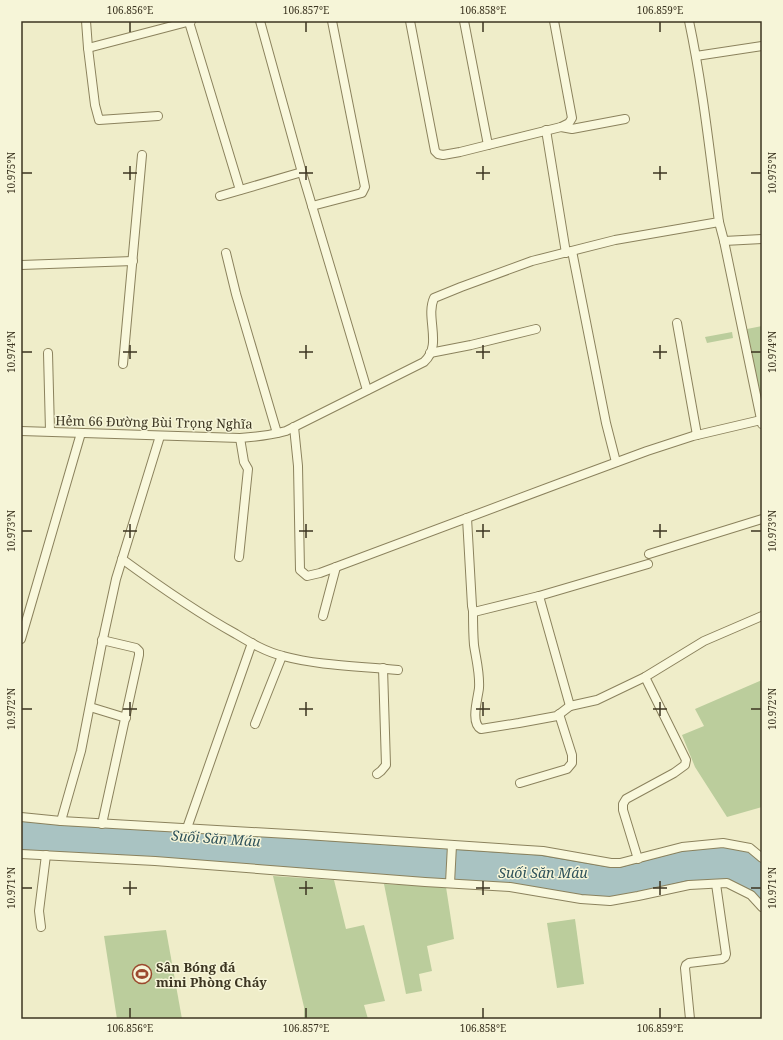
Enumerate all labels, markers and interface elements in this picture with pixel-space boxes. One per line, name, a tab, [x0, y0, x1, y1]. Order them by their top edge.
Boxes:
text: 106.856°E	[107, 3, 153, 17]
text: 106.857°E	[283, 3, 329, 17]
text: 106.858°E	[460, 3, 506, 17]
text: 106.859°E	[637, 3, 683, 17]
text: 10.975°N	[4, 152, 18, 194]
text: 10.975°N	[765, 152, 779, 194]
text: 10.974°N	[4, 331, 18, 373]
text: 10.974°N	[765, 331, 779, 373]
street label: Hẻm 66 Đường Bùi Trọng Nghĩa	[55, 411, 253, 433]
text: 10.973°N	[4, 510, 18, 552]
text: 10.973°N	[765, 510, 779, 552]
text: 10.972°N	[4, 688, 18, 730]
text: 10.972°N	[765, 688, 779, 730]
water label: Suối Săn Máu	[171, 825, 262, 851]
water label: Suối Săn Máu	[498, 863, 588, 882]
text: 10.971°N	[4, 867, 18, 909]
text: 10.971°N	[765, 867, 779, 909]
place label: Sân Bóng đá mini Phòng Cháy	[156, 958, 267, 991]
sports icon: Sân Bóng đá mini Phòng Cháy	[131, 963, 153, 985]
text: 106.856°E	[107, 1021, 153, 1035]
text: 106.857°E	[283, 1021, 329, 1035]
text: 106.858°E	[460, 1021, 506, 1035]
text: 106.859°E	[637, 1021, 683, 1035]

